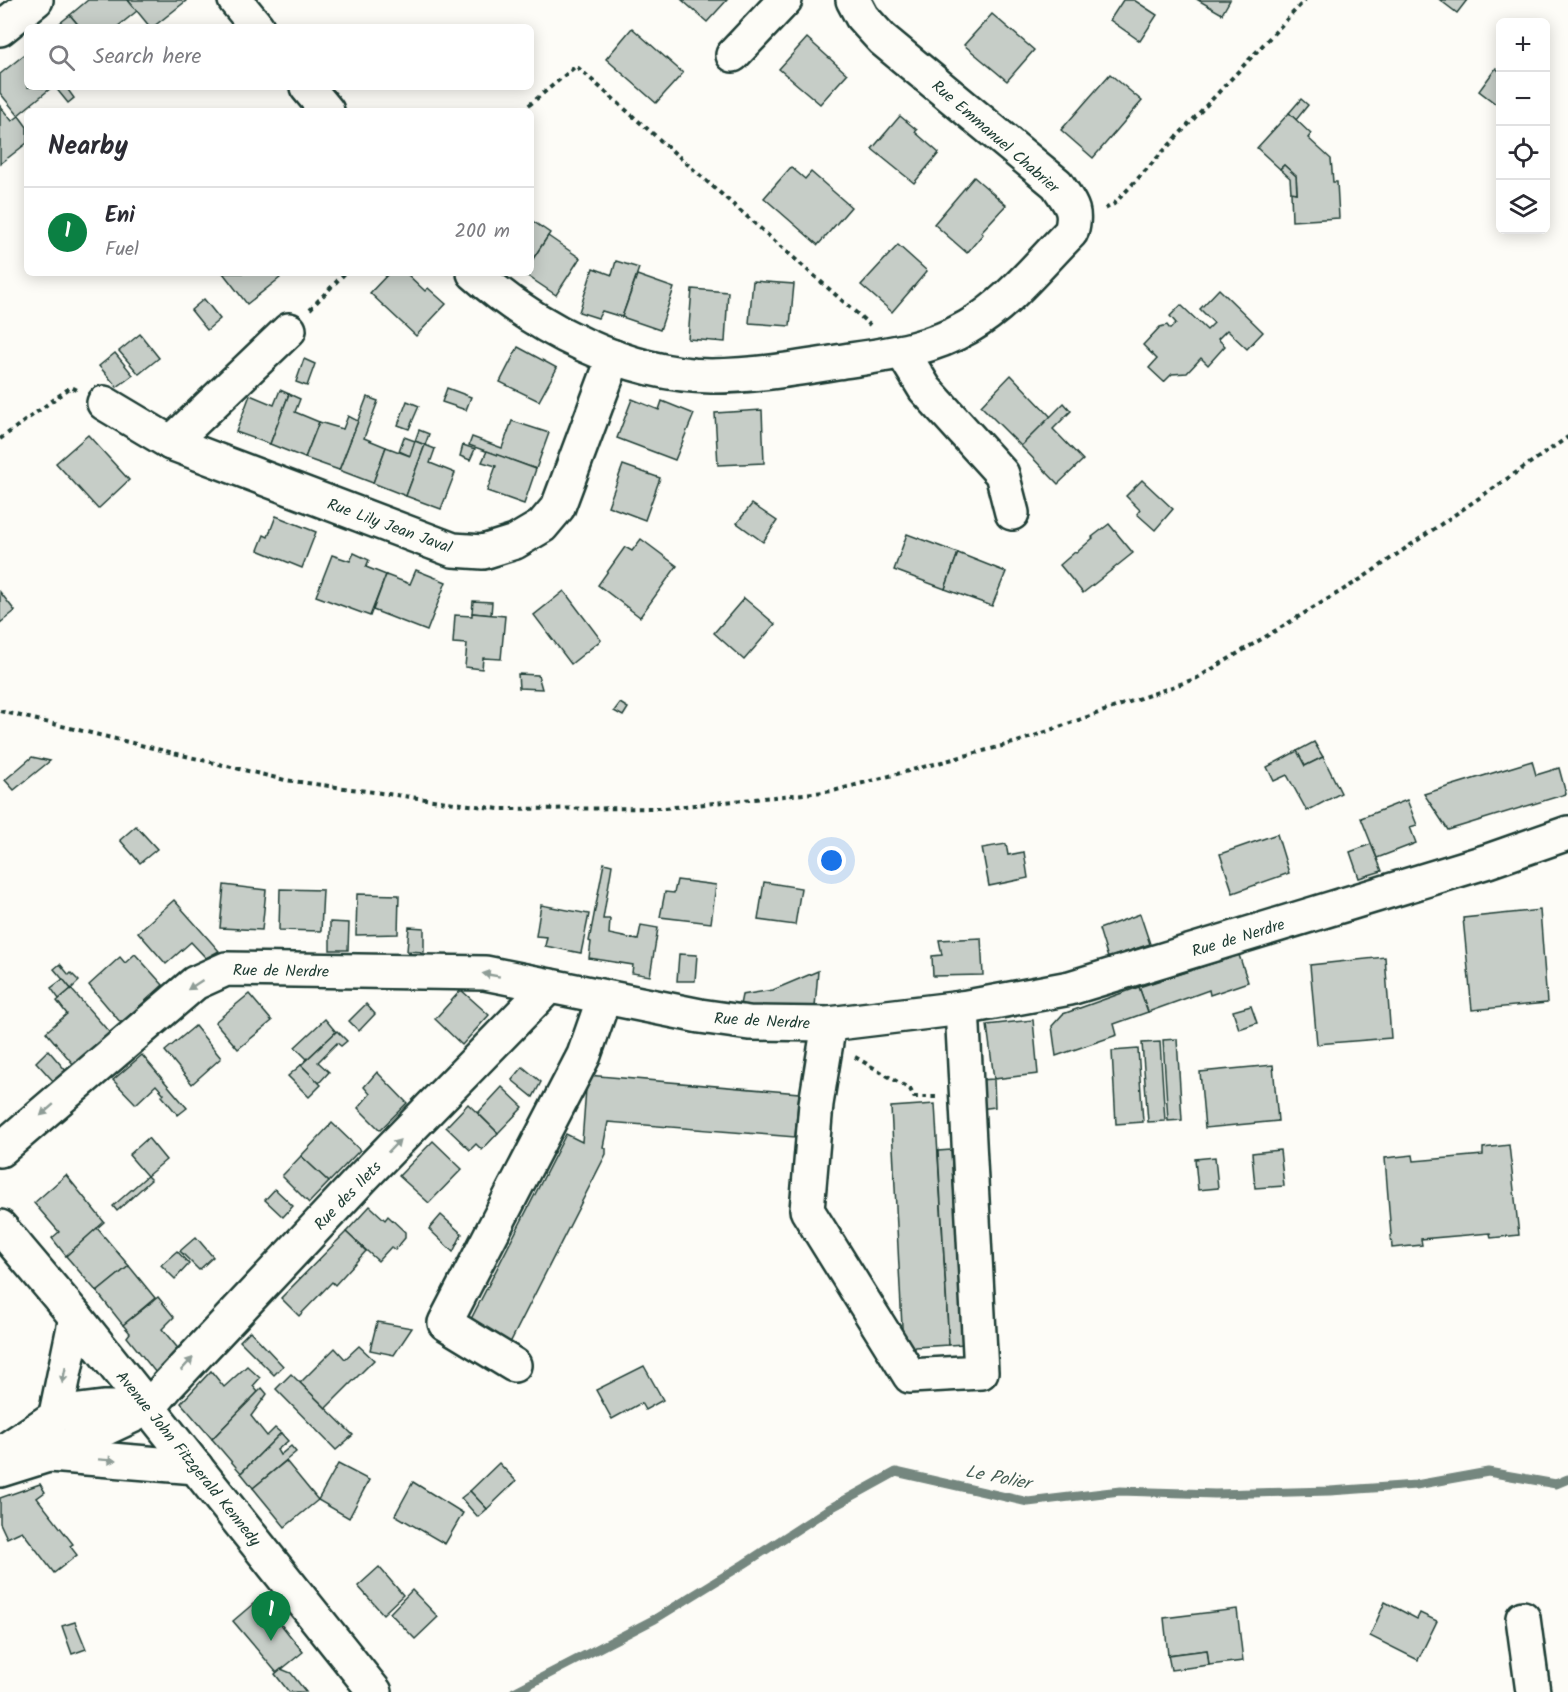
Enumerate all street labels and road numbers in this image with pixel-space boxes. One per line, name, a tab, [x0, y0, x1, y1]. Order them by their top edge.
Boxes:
street label: Rue Emmanuel Chabrier	[926, 74, 1066, 201]
street label: Rue Lily Jean Javal	[323, 492, 456, 561]
street label: Rue de Nerdre	[1189, 912, 1288, 964]
street label: Rue de Nerdre	[233, 958, 329, 985]
street label: Rue de Nerdre	[713, 1007, 811, 1036]
street label: Rue des Ilets	[308, 1156, 388, 1236]
street label: Avenue John Fitzgerald Kennedy	[109, 1366, 267, 1552]

